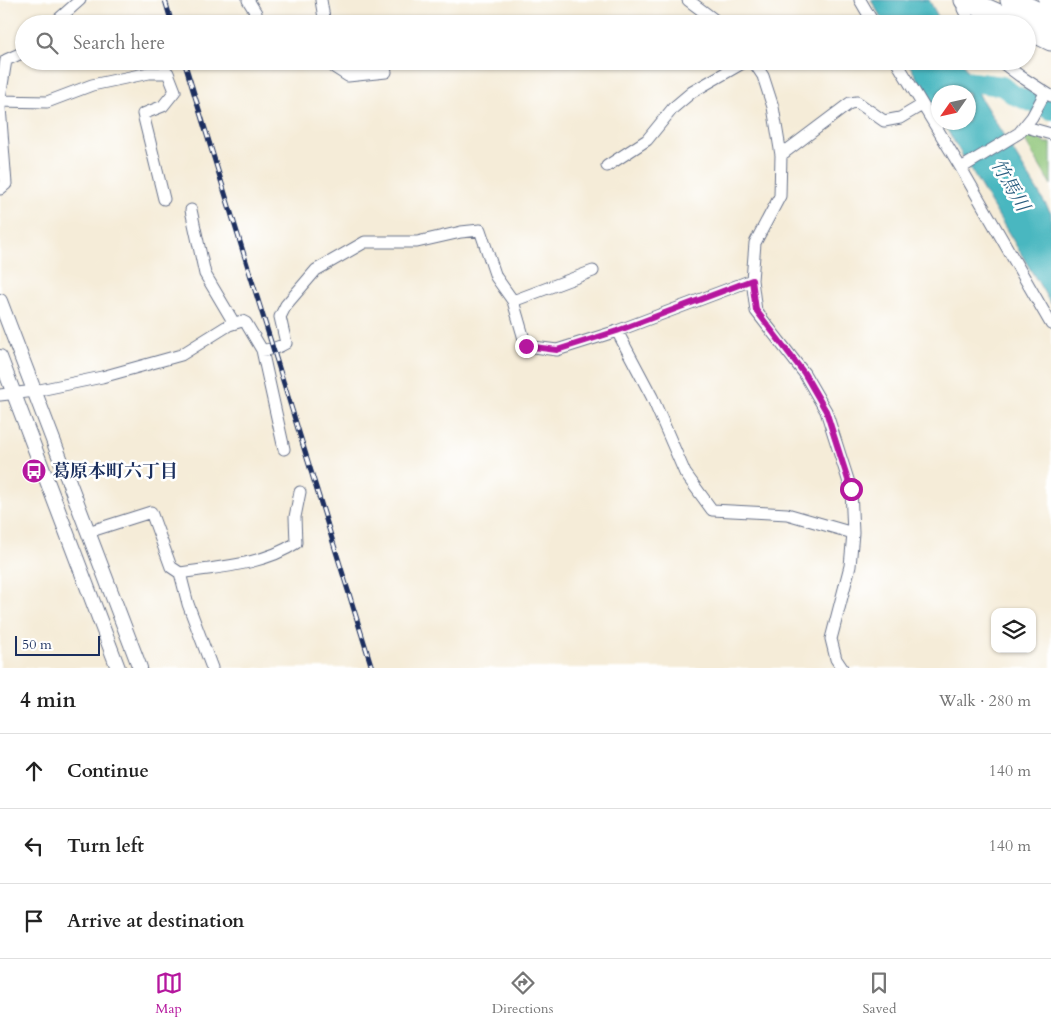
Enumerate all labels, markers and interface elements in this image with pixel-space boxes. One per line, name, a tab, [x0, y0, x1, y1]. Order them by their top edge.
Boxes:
search box	[15, 15, 1036, 70]
icon: search	[33, 29, 61, 57]
text: Search here	[73, 30, 165, 56]
north arrow	[931, 85, 976, 130]
water label: 竹馬川	[984, 154, 1037, 218]
route end	[515, 335, 538, 358]
bus stop icon: 葛原本町六丁目	[21, 458, 47, 484]
place label: 葛原本町六丁目	[52, 459, 178, 484]
route start	[840, 478, 863, 501]
map controls	[991, 608, 1036, 653]
button: layers	[991, 608, 1036, 653]
scale bar	[15, 633, 100, 656]
text: 50 m	[22, 635, 52, 654]
text: 4 min	[20, 686, 76, 715]
text: Walk · 280 m	[939, 690, 1031, 712]
icon: ahead	[20, 757, 48, 785]
text: Continue	[67, 758, 149, 784]
text: 140 m	[989, 760, 1031, 782]
icon: left	[20, 832, 48, 860]
text: Turn left	[67, 833, 144, 859]
text: 140 m	[989, 835, 1031, 857]
icon: arrive	[20, 907, 48, 935]
text: Arrive at destination	[67, 908, 244, 934]
tab: Map	[155, 969, 183, 1018]
tab: Directions	[492, 969, 553, 1018]
tab: Saved	[862, 969, 896, 1018]

